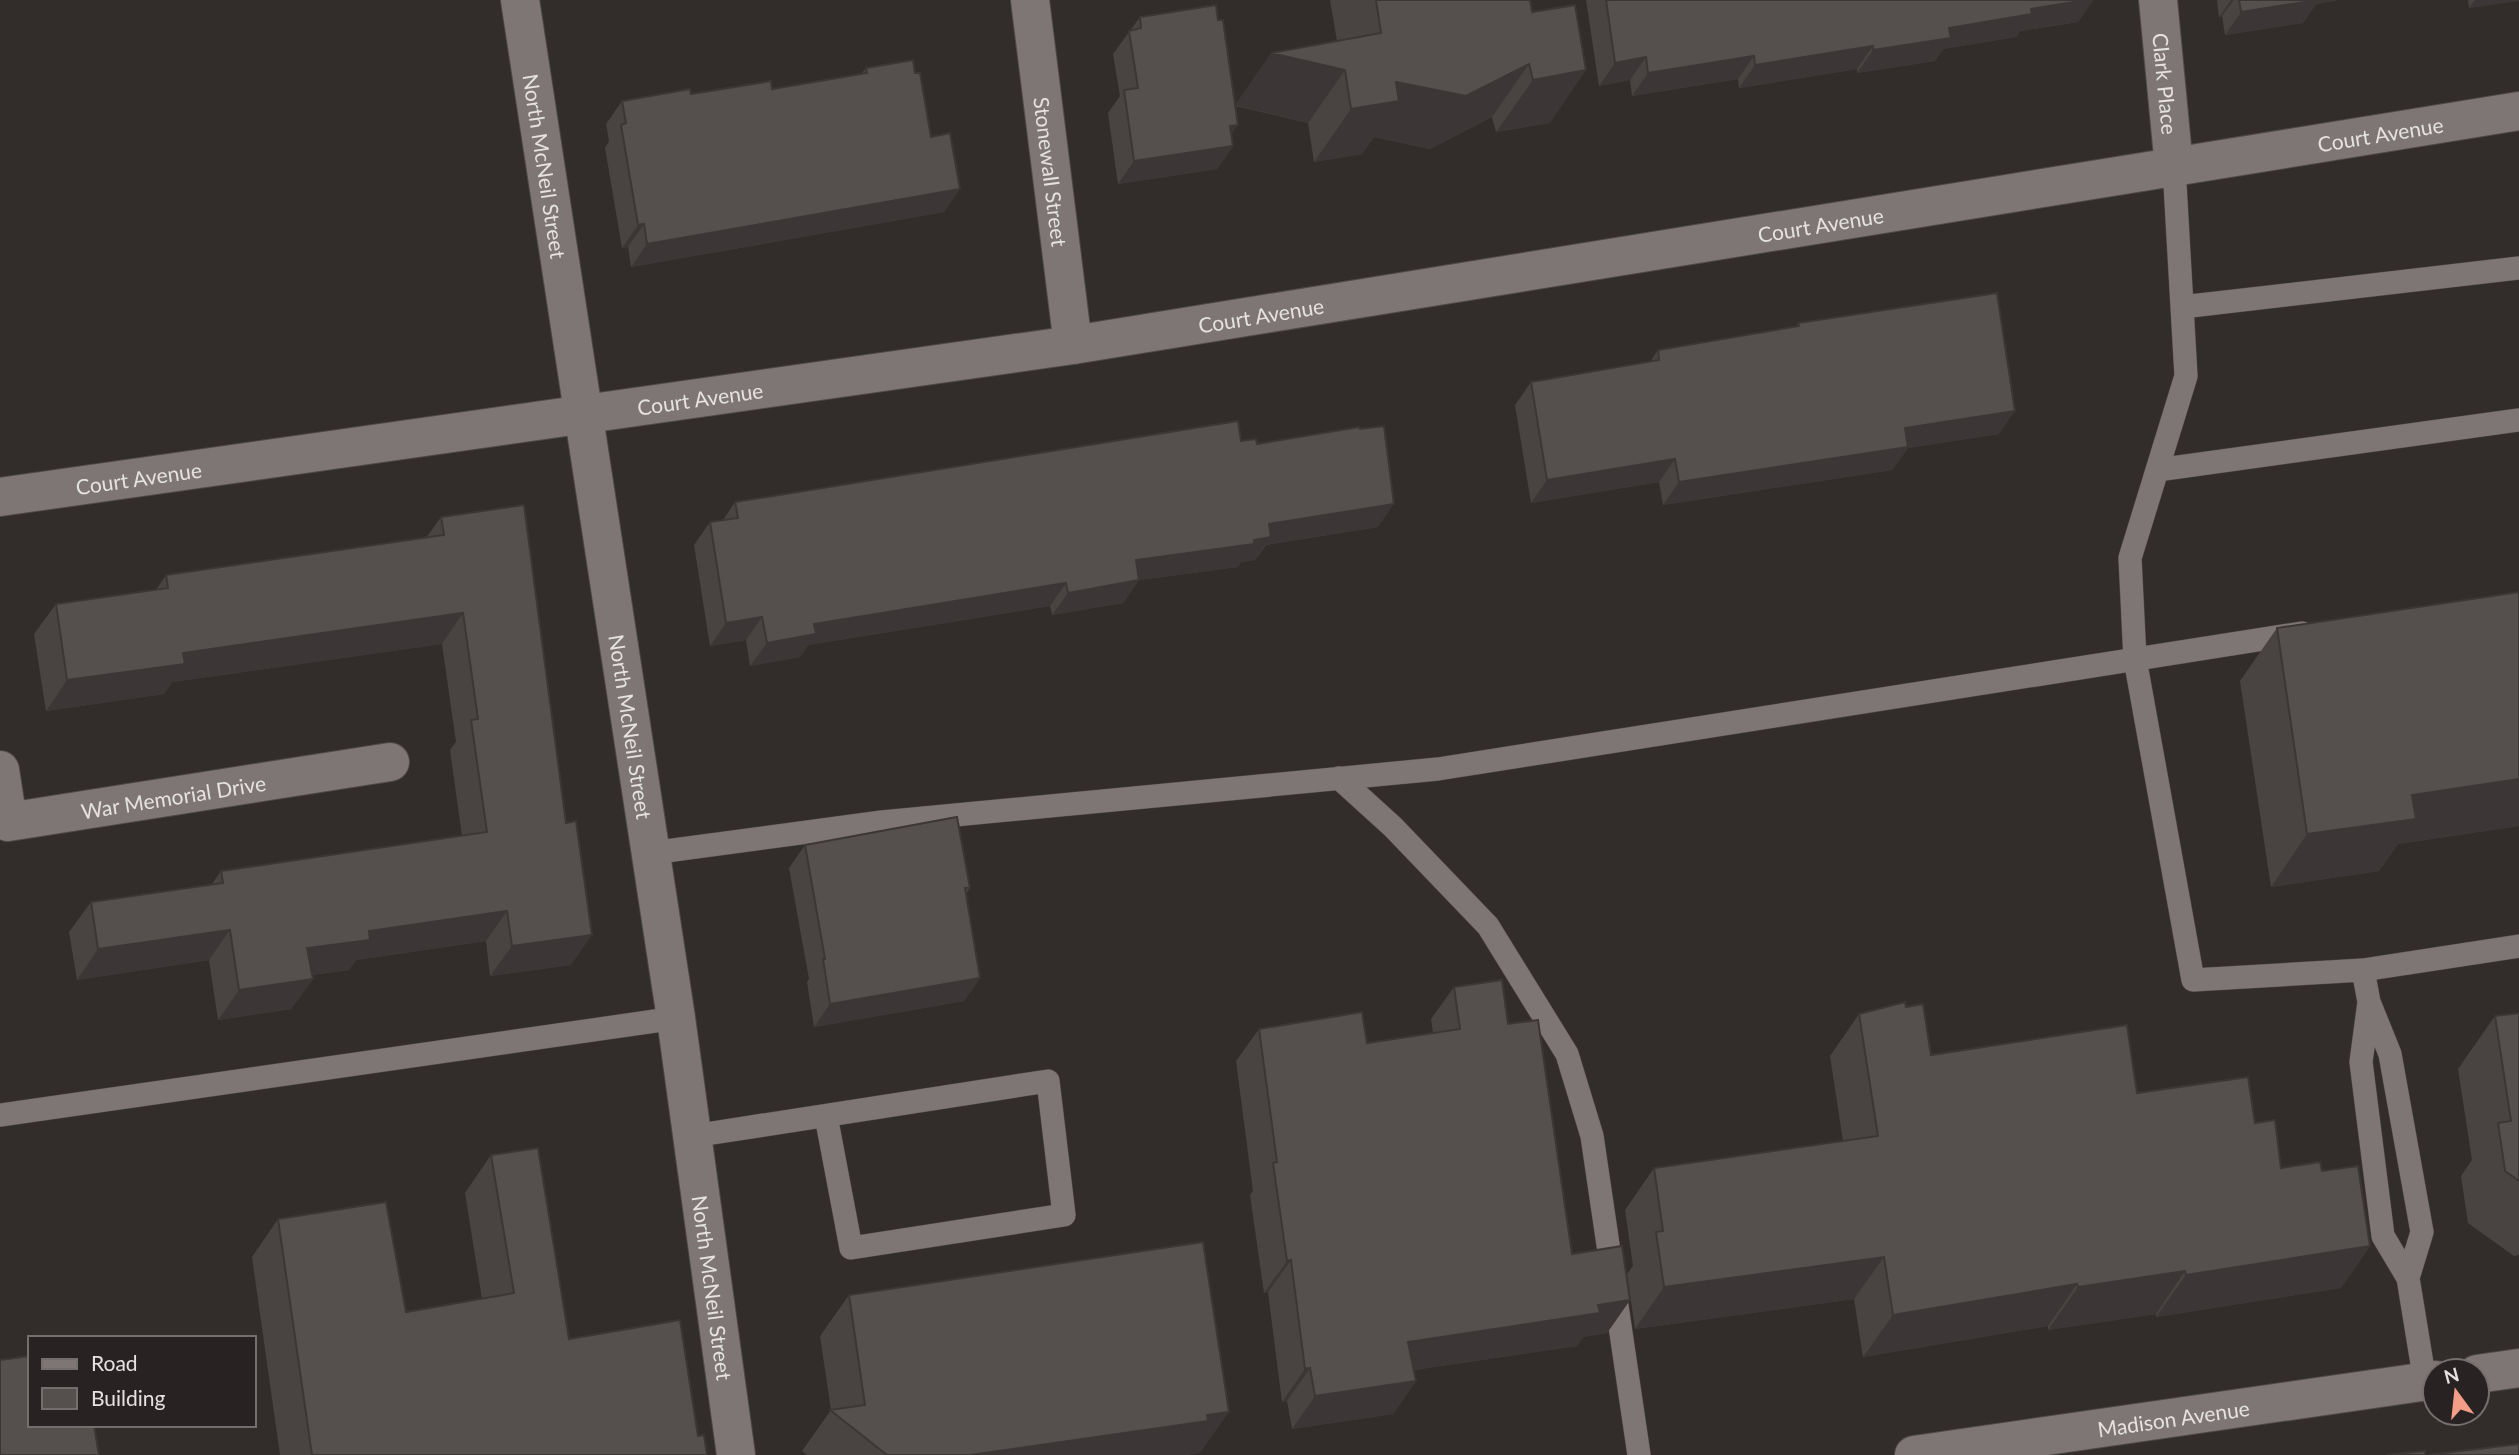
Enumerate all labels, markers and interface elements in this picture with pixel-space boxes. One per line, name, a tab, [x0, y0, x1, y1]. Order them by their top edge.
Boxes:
street label: Clark Place	[2149, 32, 2183, 136]
street label: North McNeil Street	[519, 72, 572, 261]
street label: Stonewall Street	[1030, 95, 1073, 248]
street label: Court Avenue	[2316, 111, 2445, 156]
street label: Court Avenue	[1756, 202, 1885, 247]
street label: Court Avenue	[1196, 292, 1325, 337]
street label: Court Avenue	[635, 377, 765, 419]
street label: Court Avenue	[74, 456, 203, 499]
street label: North McNeil Street	[605, 632, 658, 821]
street label: War Memorial Drive	[79, 769, 268, 823]
street label: North McNeil Street	[688, 1193, 738, 1382]
legend	[28, 1336, 256, 1427]
text: Road	[91, 1350, 138, 1375]
north arrow	[2421, 1357, 2491, 1427]
text: N	[2441, 1362, 2462, 1388]
text: Building	[91, 1385, 166, 1410]
street label: Madison Avenue	[2096, 1394, 2251, 1441]

